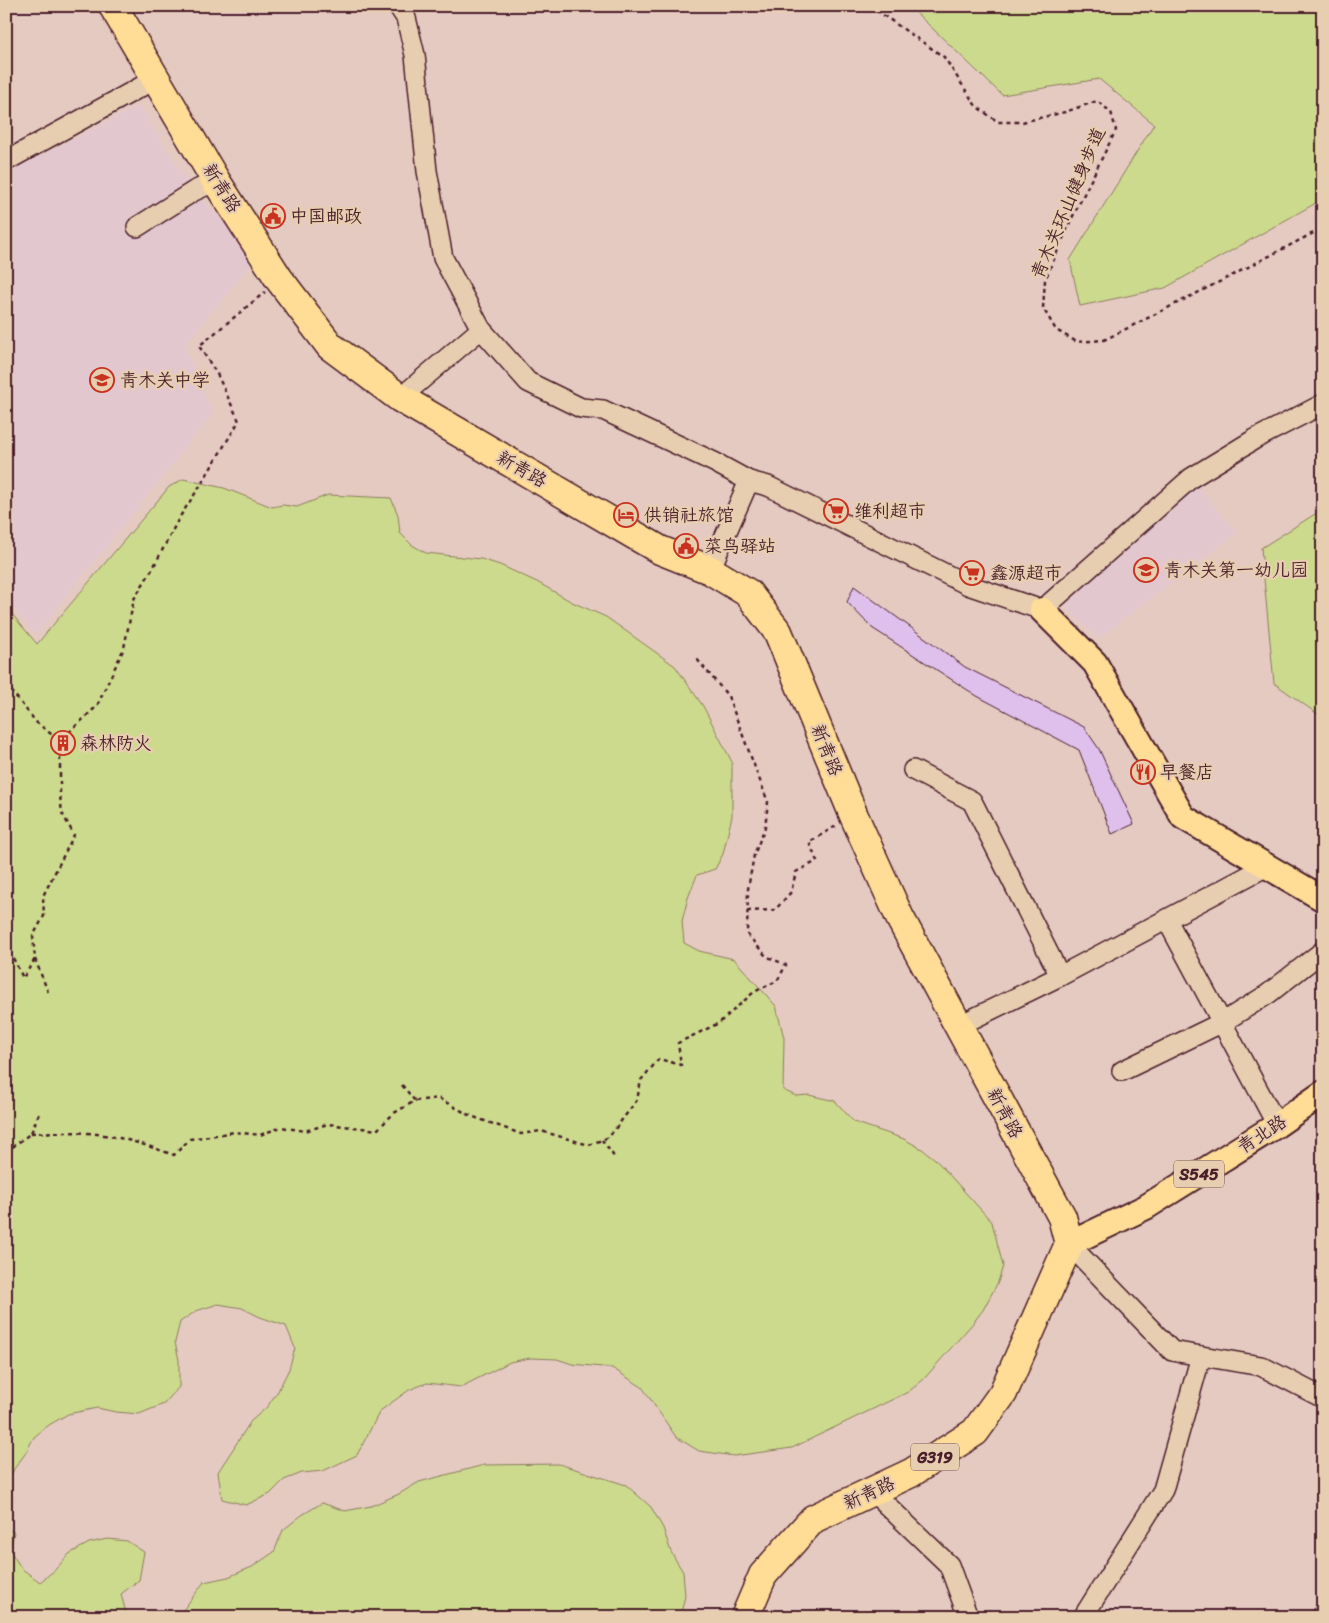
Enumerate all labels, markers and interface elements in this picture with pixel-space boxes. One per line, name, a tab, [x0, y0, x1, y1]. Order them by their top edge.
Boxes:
street label: 青木关环山健身步道	[1022, 122, 1114, 284]
street label: 新青路	[194, 157, 250, 219]
place label: 中国邮政	[290, 200, 362, 232]
public building icon: 中国邮政	[260, 203, 286, 229]
place label: 青木关中学	[120, 364, 210, 396]
school or university icon: 青木关中学	[89, 367, 115, 393]
street label: 新青路	[491, 442, 553, 496]
place label: 维利超市	[854, 495, 926, 527]
supermarket icon: 维利超市	[823, 498, 849, 524]
place label: 供销社旅馆	[644, 499, 734, 531]
hotel icon: 供销社旅馆	[613, 502, 639, 528]
place label: 菜鸟驿站	[704, 530, 776, 562]
public building icon: 菜鸟驿站	[673, 533, 699, 559]
place label: 青木关第一幼儿园	[1164, 554, 1308, 586]
place label: 鑫源超市	[990, 557, 1062, 589]
school or university icon: 青木关第一幼儿园	[1133, 557, 1159, 583]
supermarket icon: 鑫源超市	[959, 560, 985, 586]
street label: 新青路	[802, 719, 852, 781]
place label: 森林防火	[80, 727, 152, 759]
building icon: 森林防火	[50, 730, 76, 756]
place label: 早餐店	[1160, 756, 1214, 788]
restaurant icon: 早餐店	[1130, 759, 1156, 785]
street label: 新青路	[978, 1082, 1032, 1144]
street label: 青北路	[1231, 1106, 1293, 1162]
road number: S545	[1174, 1160, 1224, 1188]
road number: G319	[911, 1444, 959, 1470]
street label: 新青路	[838, 1467, 900, 1519]

